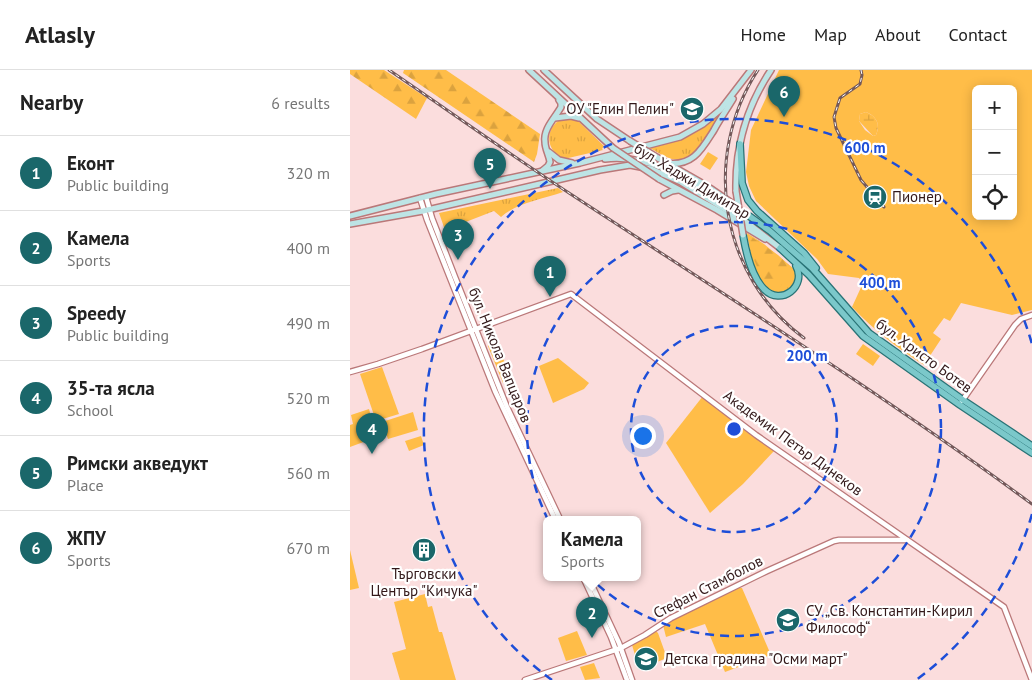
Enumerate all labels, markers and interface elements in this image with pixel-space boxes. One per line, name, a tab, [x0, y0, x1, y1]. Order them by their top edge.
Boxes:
text: Atlasly	[25, 19, 95, 50]
text: Home	[740, 23, 786, 46]
text: Map	[814, 23, 847, 46]
text: About	[875, 23, 921, 46]
text: Contact	[949, 23, 1007, 46]
pin: 6	[768, 76, 800, 117]
map controls	[972, 85, 1017, 220]
button: +	[972, 85, 1017, 130]
text: Nearby	[20, 89, 83, 116]
text: 6 results	[271, 93, 330, 113]
school or university icon: ОУ "Елин Пелин"	[679, 96, 705, 122]
place label: ОУ "Елин Пелин"	[566, 99, 674, 118]
button: −	[972, 130, 1017, 175]
street label: бул. Хаджи Димитър	[631, 138, 754, 223]
text: 600 m	[844, 138, 886, 157]
pin: 5	[474, 148, 506, 189]
text: Еконт	[67, 151, 114, 175]
text: 1	[31, 163, 41, 183]
text: 320 m	[287, 163, 330, 183]
text: Public building	[67, 175, 169, 195]
button: locate	[972, 175, 1017, 220]
station icon: Пионер	[862, 184, 888, 210]
place label: Пионер	[892, 187, 942, 206]
pin: 3	[442, 219, 474, 260]
text: Камела	[67, 226, 130, 250]
text: 2	[31, 238, 41, 258]
text: 400 m	[287, 238, 330, 258]
text: Sports	[67, 250, 111, 270]
pin: 1	[534, 256, 566, 297]
text: 400 m	[859, 273, 901, 292]
street label: бул. Никола Вапцаров	[465, 285, 536, 425]
text: Speedy	[67, 301, 126, 325]
text: 3	[31, 313, 41, 333]
text: 490 m	[287, 313, 330, 333]
street label: бул. Христо Ботев	[872, 314, 976, 397]
text: Public building	[67, 325, 169, 345]
text: 200 m	[786, 346, 828, 365]
text: 35-та ясла	[67, 376, 155, 400]
street label: Академик Петър Динеков	[720, 386, 867, 500]
text: 4	[31, 388, 41, 408]
text: 520 m	[287, 388, 330, 408]
text: School	[67, 400, 113, 420]
pin: 4	[356, 413, 388, 454]
centre of rings	[725, 420, 743, 438]
your location	[630, 423, 656, 449]
text: Римски акведукт	[67, 451, 208, 475]
text: 5	[31, 463, 41, 483]
text: 560 m	[287, 463, 330, 483]
text: Place	[67, 475, 104, 495]
popup	[543, 516, 641, 581]
text: ЖПУ	[67, 526, 106, 550]
text: Камела	[561, 527, 623, 551]
building icon: Търговски Център "Кичука"	[411, 537, 437, 563]
text: 6	[31, 538, 41, 558]
text: 670 m	[287, 538, 330, 558]
text: Sports	[67, 550, 111, 570]
text: Sports	[561, 551, 605, 571]
street label: Стефан Стамболов	[650, 551, 766, 622]
place label: Търговски Център "Кичука"	[371, 564, 477, 600]
pin: 2	[576, 597, 608, 638]
place label: СУ „Св. Константин-Кирил Философ“	[806, 601, 973, 637]
school or university icon: СУ „Св. Константин-Кирил Философ“	[775, 607, 801, 633]
school or university icon: Детска градина "Осми март"	[633, 646, 659, 672]
place label: Детска градина "Осми март"	[664, 649, 848, 668]

